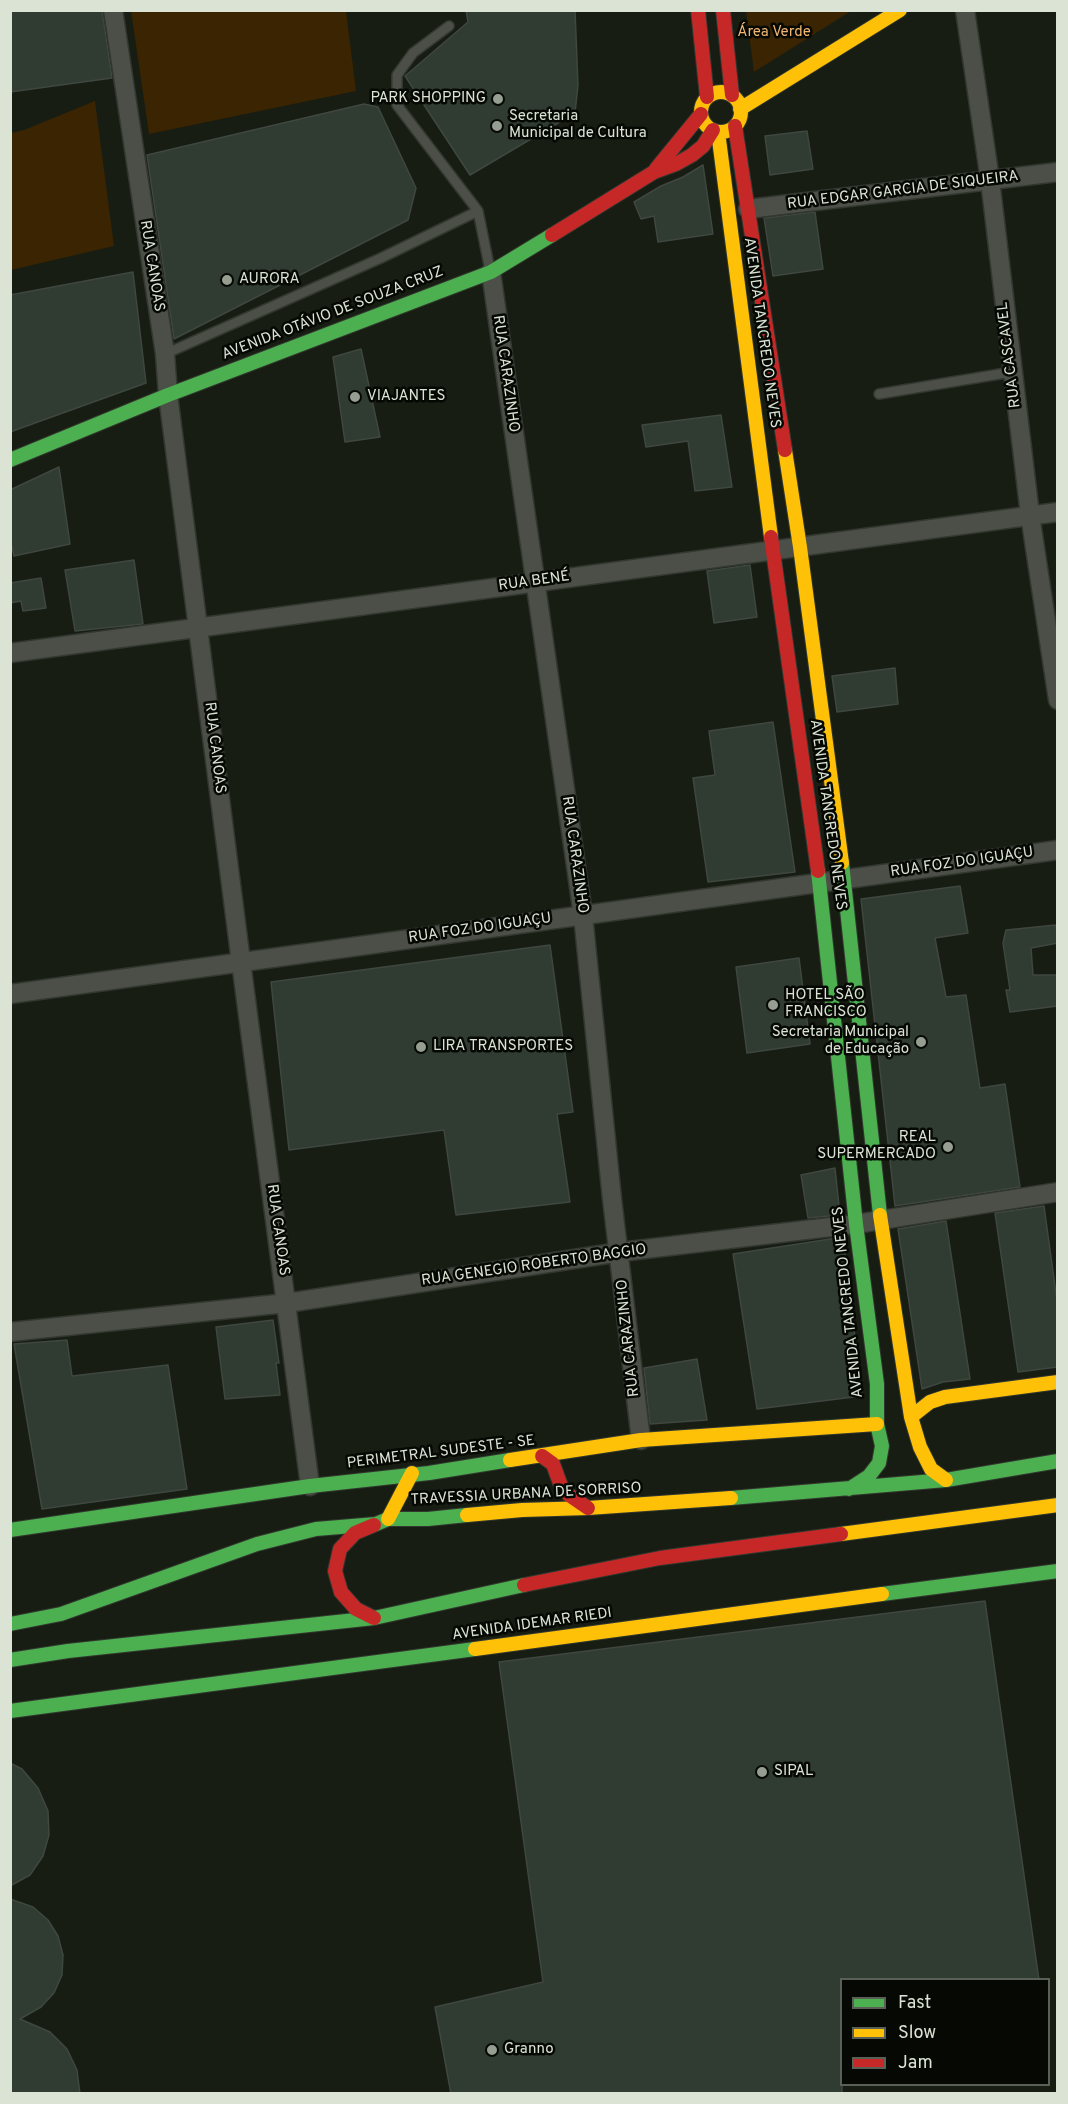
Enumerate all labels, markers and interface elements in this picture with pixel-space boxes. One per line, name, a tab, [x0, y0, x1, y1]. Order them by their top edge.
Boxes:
park label: Área Verde	[737, 24, 811, 42]
place label: PARK SHOPPING	[370, 90, 486, 108]
marker: PARK SHOPPING	[491, 92, 505, 106]
place label: Secretaria Municipal de Cultura	[509, 108, 647, 143]
marker: Secretaria Municipal de Cultura	[490, 119, 504, 133]
street label: RUA EDGAR GARCIA DE SIQUEIRA	[786, 168, 1020, 214]
street label: RUA CANOAS	[135, 219, 167, 313]
street label: AVENIDA TANCREDO NEVES	[739, 236, 783, 430]
street label: AVENIDA OTÁVIO DE SOUZA CRUZ	[220, 263, 446, 365]
place label: AURORA	[239, 271, 300, 289]
marker: AURORA	[220, 273, 234, 287]
street label: RUA CASCAVEL	[995, 301, 1025, 409]
street label: RUA CARAZINHO	[488, 314, 522, 434]
place label: VIAJANTES	[367, 388, 446, 406]
marker: VIAJANTES	[348, 390, 362, 404]
street label: RUA BENÉ	[497, 568, 571, 596]
street label: RUA CANOAS	[199, 701, 229, 795]
street label: AVENIDA TANCREDO NEVES	[805, 718, 849, 912]
street label: RUA CARAZINHO	[557, 795, 591, 915]
street label: RUA FOZ DO IGUAÇU	[889, 844, 1035, 882]
street label: RUA FOZ DO IGUAÇU	[407, 910, 553, 948]
place label: HOTEL SÃO FRANCISCO	[785, 987, 867, 1022]
marker: HOTEL SÃO FRANCISCO	[766, 998, 780, 1012]
place label: Secretaria Municipal de Educação	[772, 1024, 909, 1059]
marker: Secretaria Municipal de Educação	[914, 1035, 928, 1049]
place label: LIRA TRANSPORTES	[433, 1038, 573, 1056]
marker: LIRA TRANSPORTES	[414, 1040, 428, 1054]
place label: REAL SUPERMERCADO	[817, 1129, 936, 1164]
marker: REAL SUPERMERCADO	[941, 1140, 955, 1154]
street label: RUA CANOAS	[262, 1183, 292, 1277]
street label: AVENIDA TANCREDO NEVES	[830, 1205, 868, 1399]
street label: RUA GENEGIO ROBERTO BAGGIO	[420, 1241, 648, 1291]
street label: RUA CARAZINHO	[614, 1278, 644, 1398]
street label: PERIMETRAL SUDESTE - SE	[346, 1433, 536, 1473]
street label: TRAVESSIA URBANA DE SORRISO	[410, 1480, 642, 1510]
street label: AVENIDA IDEMAR RIEDI	[451, 1605, 613, 1645]
place label: SIPAL	[774, 1763, 813, 1781]
marker: SIPAL	[755, 1765, 769, 1779]
legend	[840, 1978, 1050, 2086]
text: Fast	[898, 1992, 931, 2015]
text: Slow	[898, 2022, 936, 2045]
place label: Granno	[504, 2041, 554, 2059]
marker: Granno	[485, 2043, 499, 2057]
text: Jam	[898, 2052, 933, 2075]

